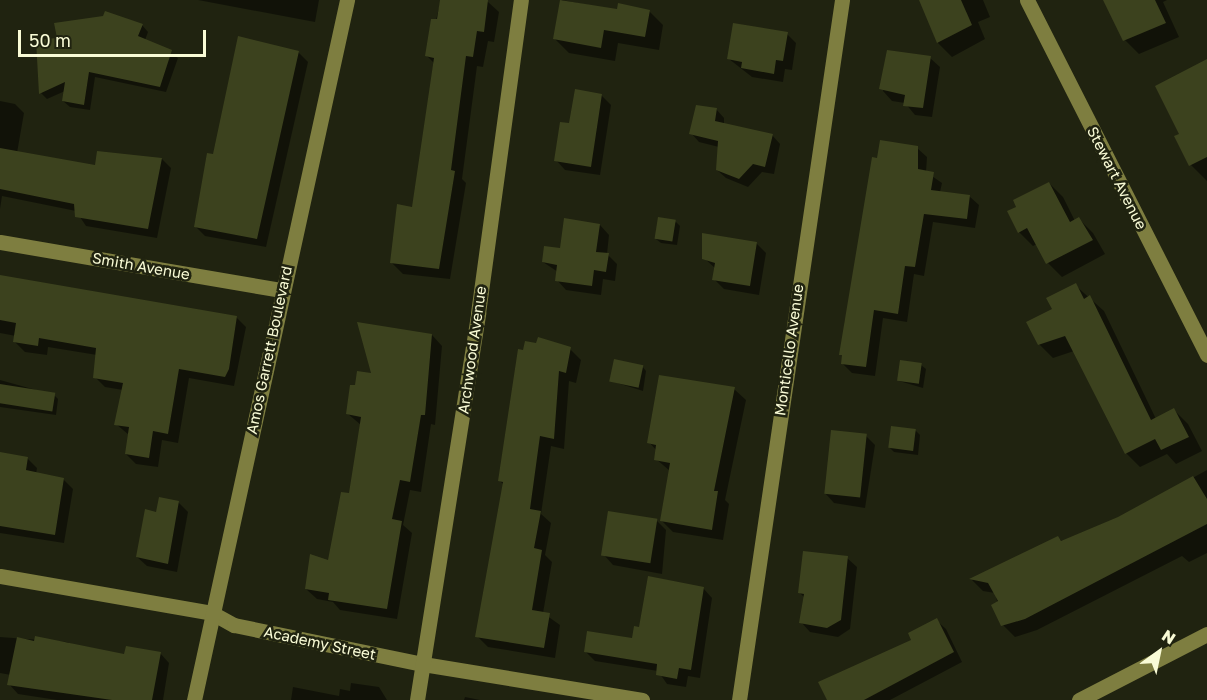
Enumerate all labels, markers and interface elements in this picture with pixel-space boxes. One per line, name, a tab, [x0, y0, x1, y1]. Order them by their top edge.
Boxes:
scale bar	[21, 18, 208, 56]
text: 50 m	[29, 29, 71, 51]
street label: Stewart Avenue	[1083, 124, 1151, 232]
street label: Smith Avenue	[91, 249, 191, 283]
street label: Amos Garrett Boulevard	[242, 264, 296, 436]
street label: Monticello Avenue	[771, 283, 807, 417]
street label: Archwood Avenue	[454, 285, 490, 415]
street label: Academy Street	[262, 622, 378, 664]
north arrow	[1129, 622, 1189, 682]
text: N	[1158, 625, 1179, 649]

